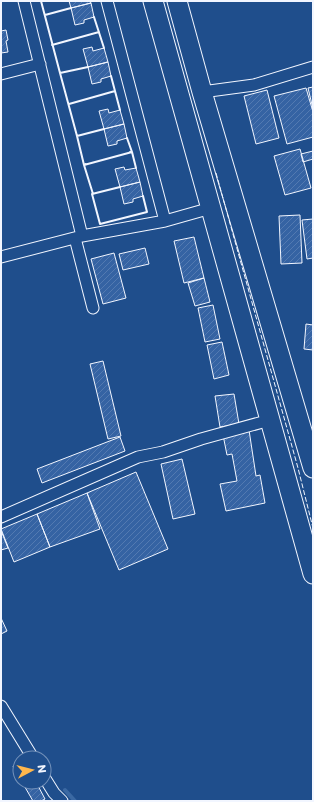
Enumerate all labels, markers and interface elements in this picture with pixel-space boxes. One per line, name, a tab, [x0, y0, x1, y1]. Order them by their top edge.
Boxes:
north arrow	[12, 750, 52, 790]
text: N	[33, 764, 50, 774]

